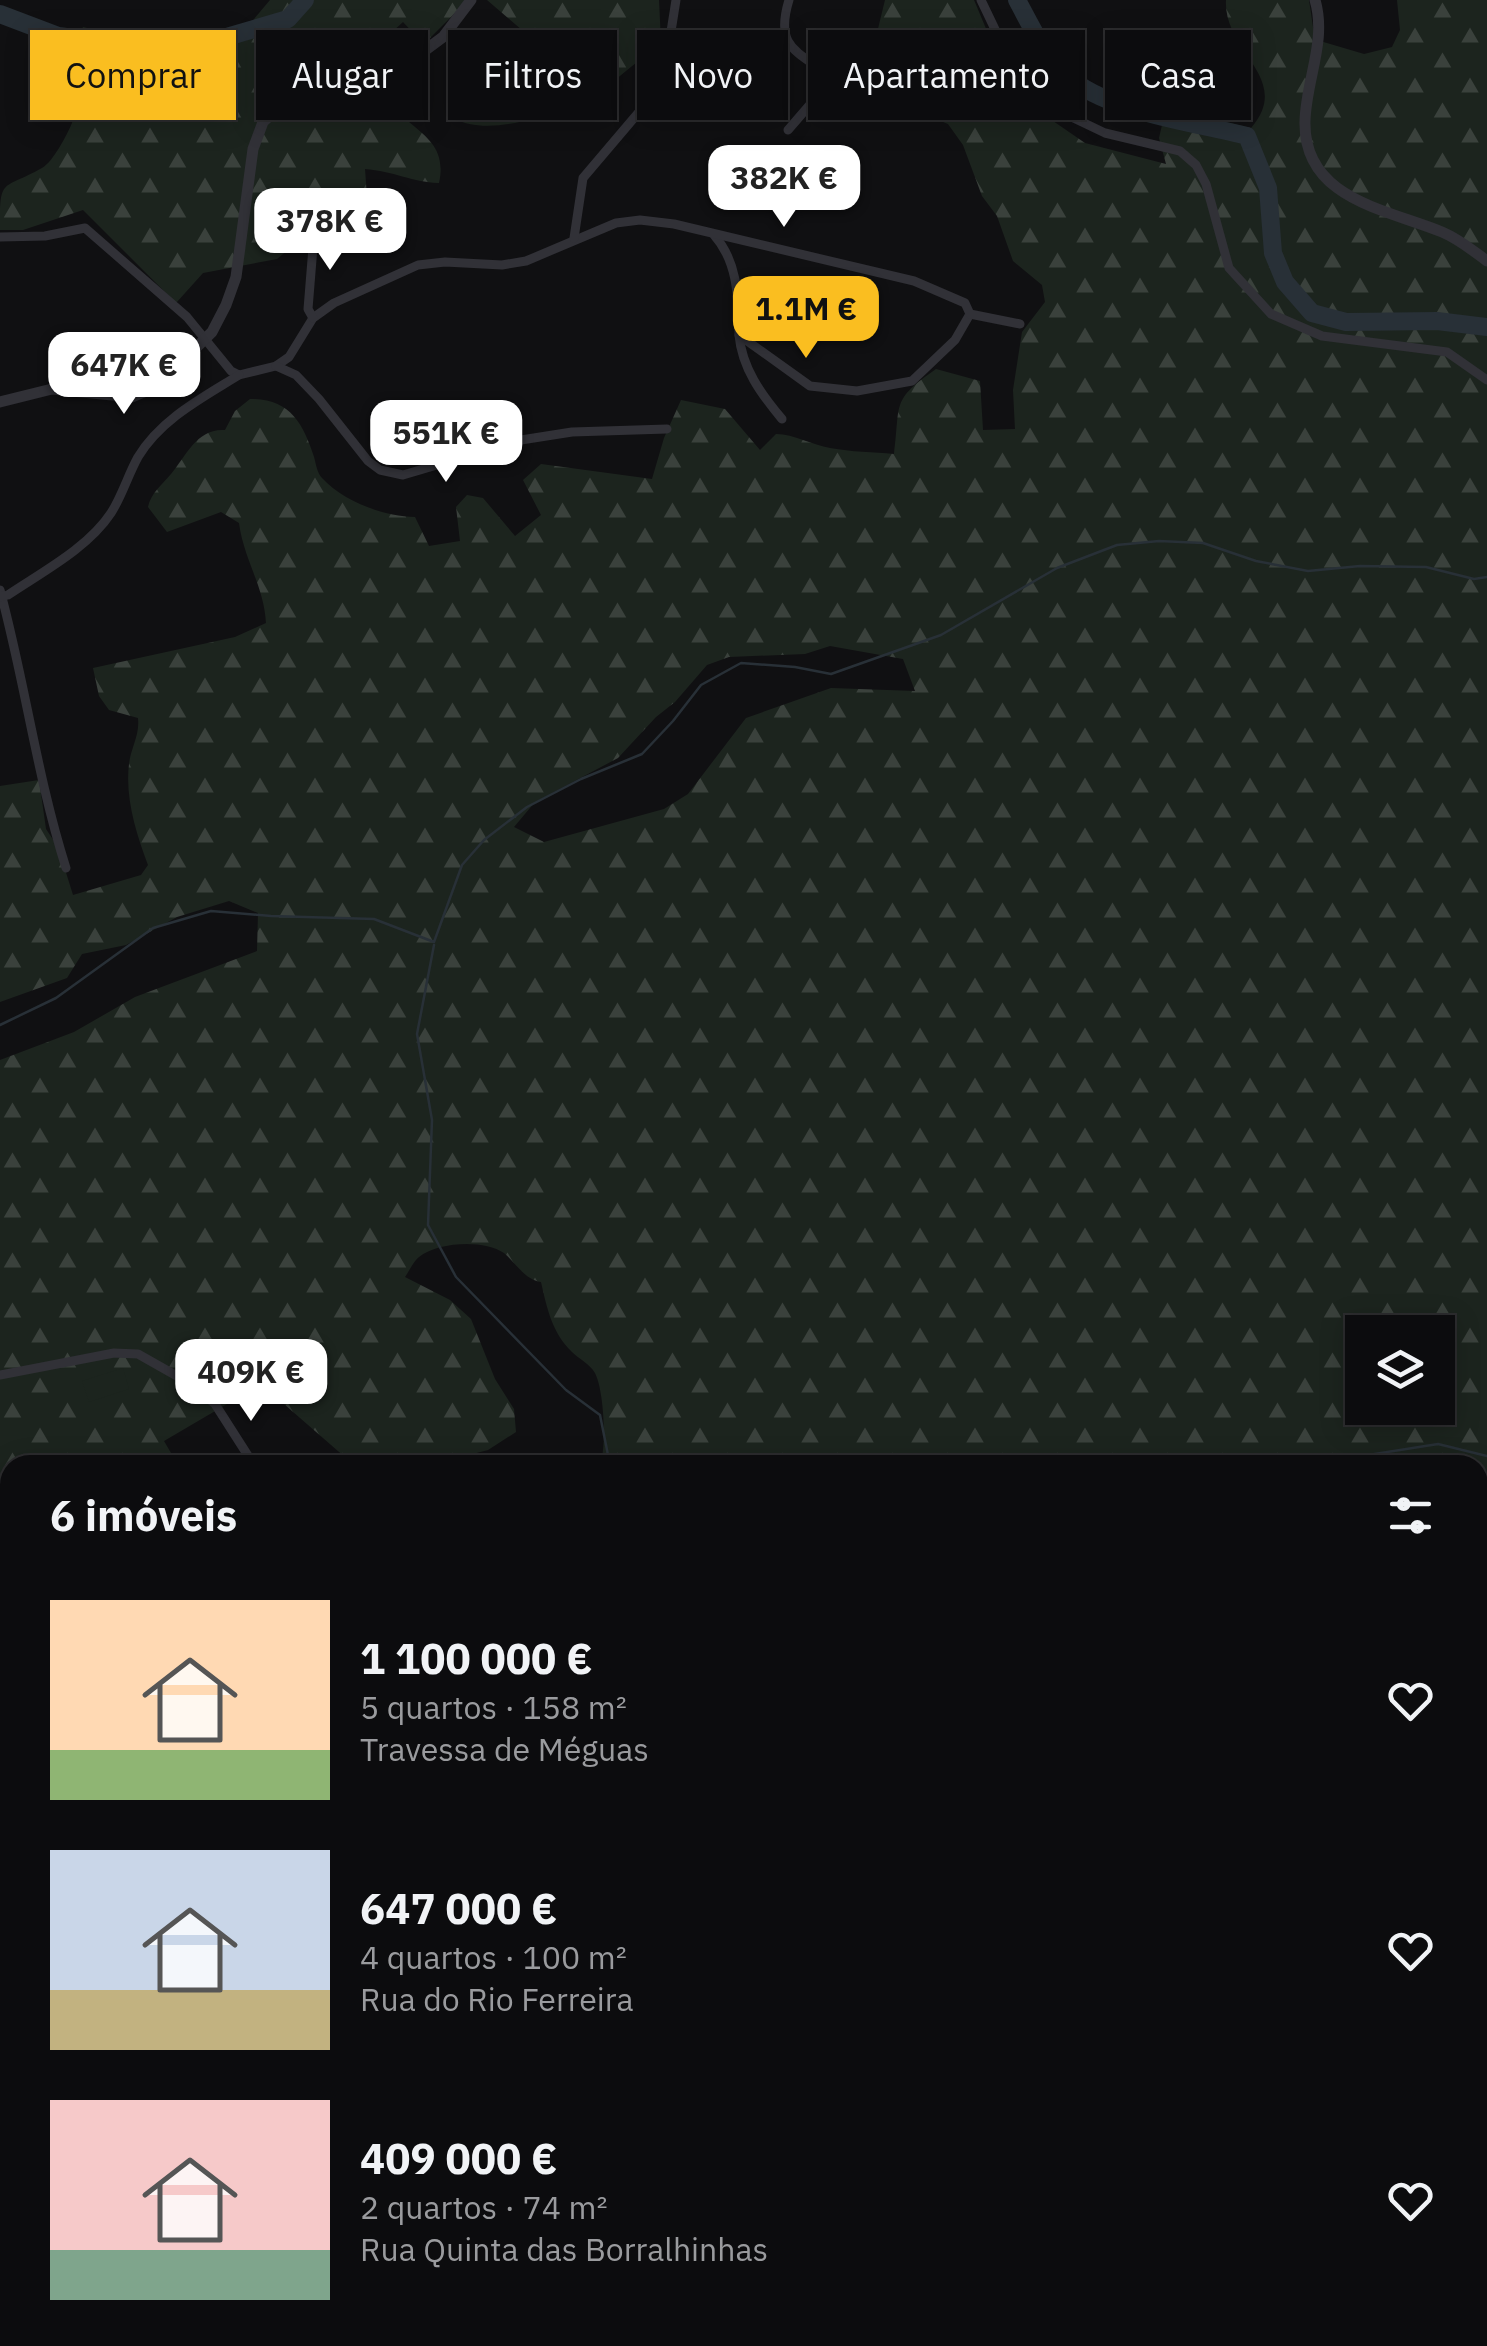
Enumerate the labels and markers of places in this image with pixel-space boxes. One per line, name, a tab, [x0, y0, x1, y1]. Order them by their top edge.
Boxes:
pin: 382K €	[703, 145, 865, 230]
pin: 378K €	[249, 188, 411, 273]
pin: 1.1M €	[725, 276, 887, 361]
pin: 647K €	[43, 332, 205, 417]
pin: 551K €	[365, 400, 527, 485]
pin: 409K €	[170, 1339, 332, 1424]

